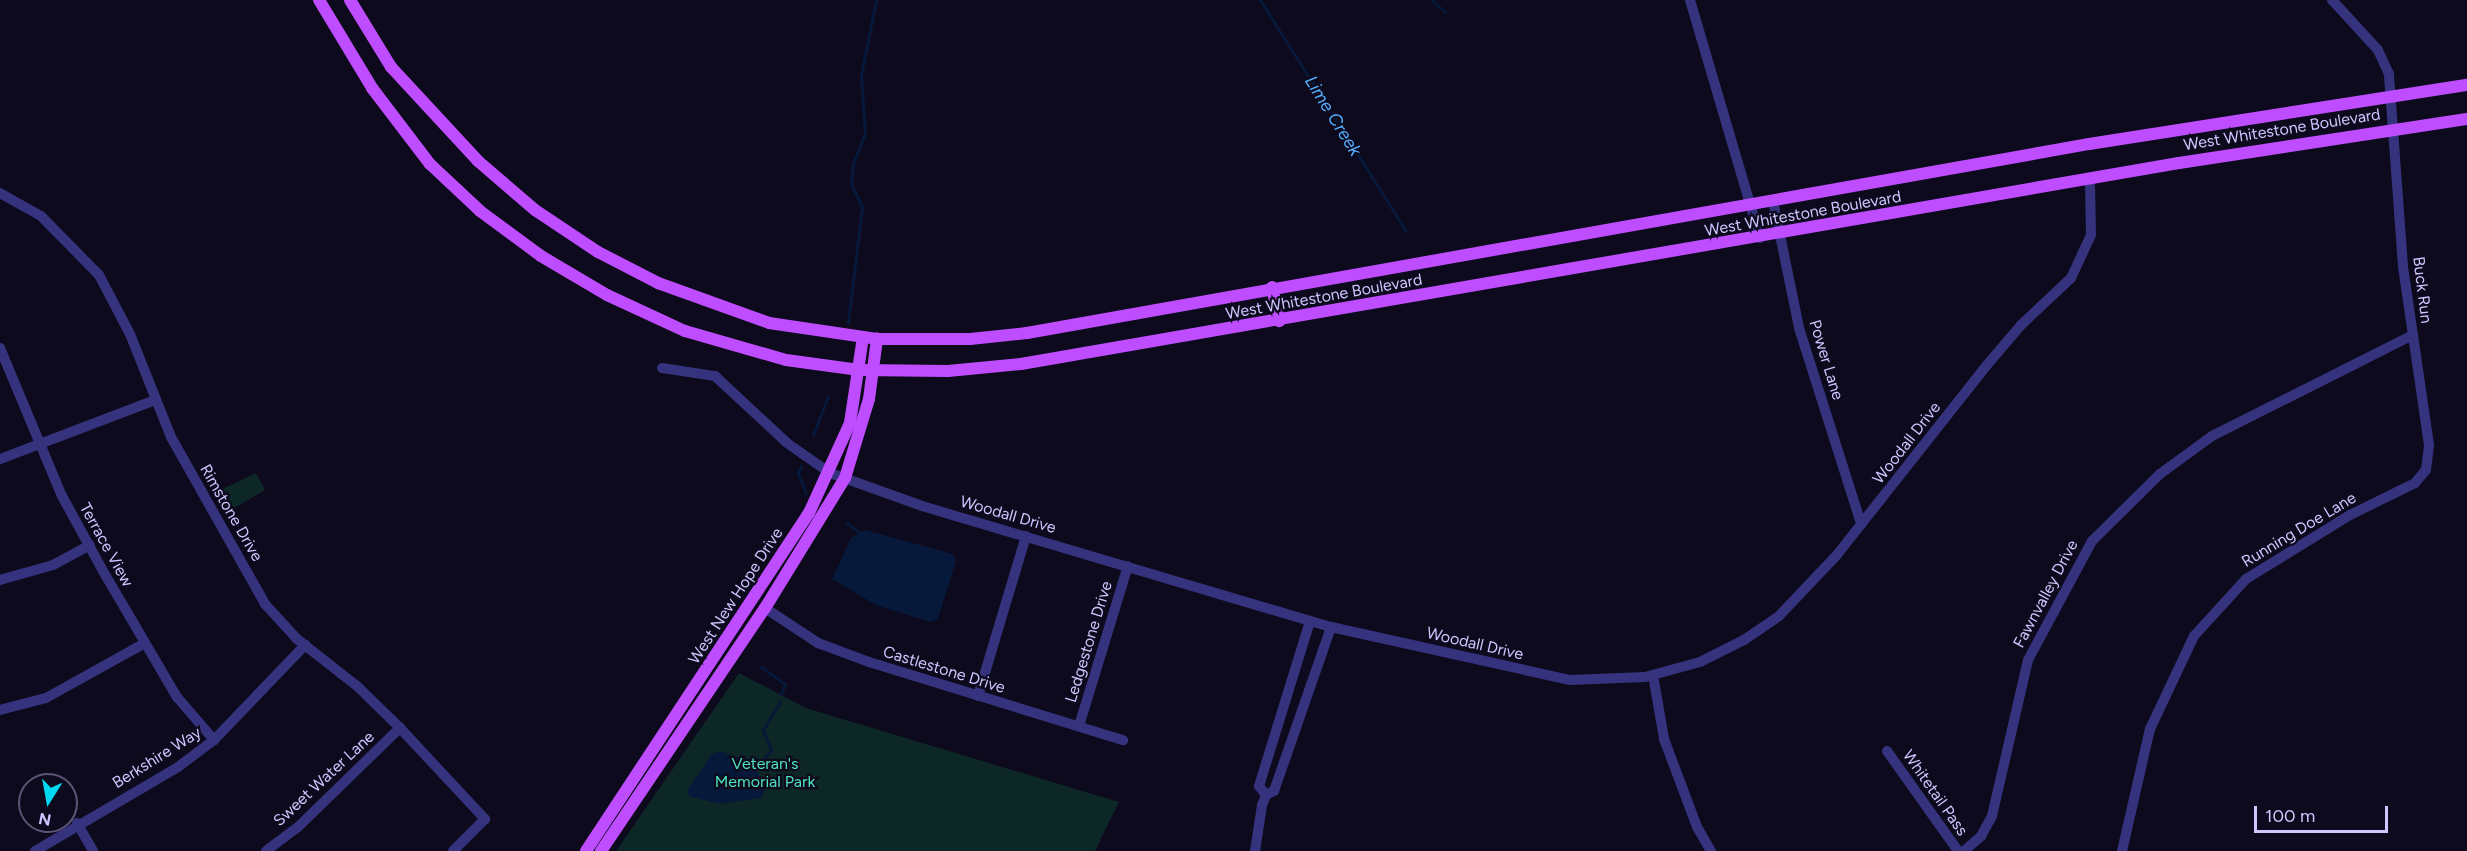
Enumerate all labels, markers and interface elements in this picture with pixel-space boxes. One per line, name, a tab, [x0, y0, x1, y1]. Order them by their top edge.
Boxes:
water label: Lime Creek	[1300, 72, 1366, 160]
street label: West Whitestone Boulevard	[2182, 105, 2382, 155]
street label: West Whitestone Boulevard	[1703, 187, 1903, 241]
street label: Buck Run	[2408, 256, 2436, 324]
street label: West Whitestone Boulevard	[1224, 270, 1424, 324]
street label: Power Lane	[1805, 318, 1847, 402]
street label: Woodall Drive	[1869, 398, 1945, 488]
street label: Rimstone Drive	[196, 461, 266, 565]
street label: Running Doe Lane	[2238, 488, 2360, 572]
street label: Woodall Drive	[958, 492, 1058, 538]
street label: Terrace View	[75, 500, 137, 590]
street label: West New Hope Drive	[685, 524, 787, 668]
street label: Fawnvalley Drive	[2010, 537, 2082, 651]
street label: Ledgestone Drive	[1061, 579, 1117, 705]
street label: Woodall Drive	[1425, 624, 1525, 664]
street label: Castlestone Drive	[881, 642, 1007, 698]
street label: Berkshire Way	[109, 723, 205, 793]
street label: Sweet Water Lane	[270, 727, 378, 831]
street label: Whitetail Pass	[1898, 746, 1972, 840]
park label: Veteran's Memorial Park	[715, 754, 815, 792]
north arrow	[18, 773, 78, 833]
scale bar	[2257, 794, 2390, 832]
text: 100 m	[2265, 805, 2315, 827]
text: N	[37, 809, 53, 830]

